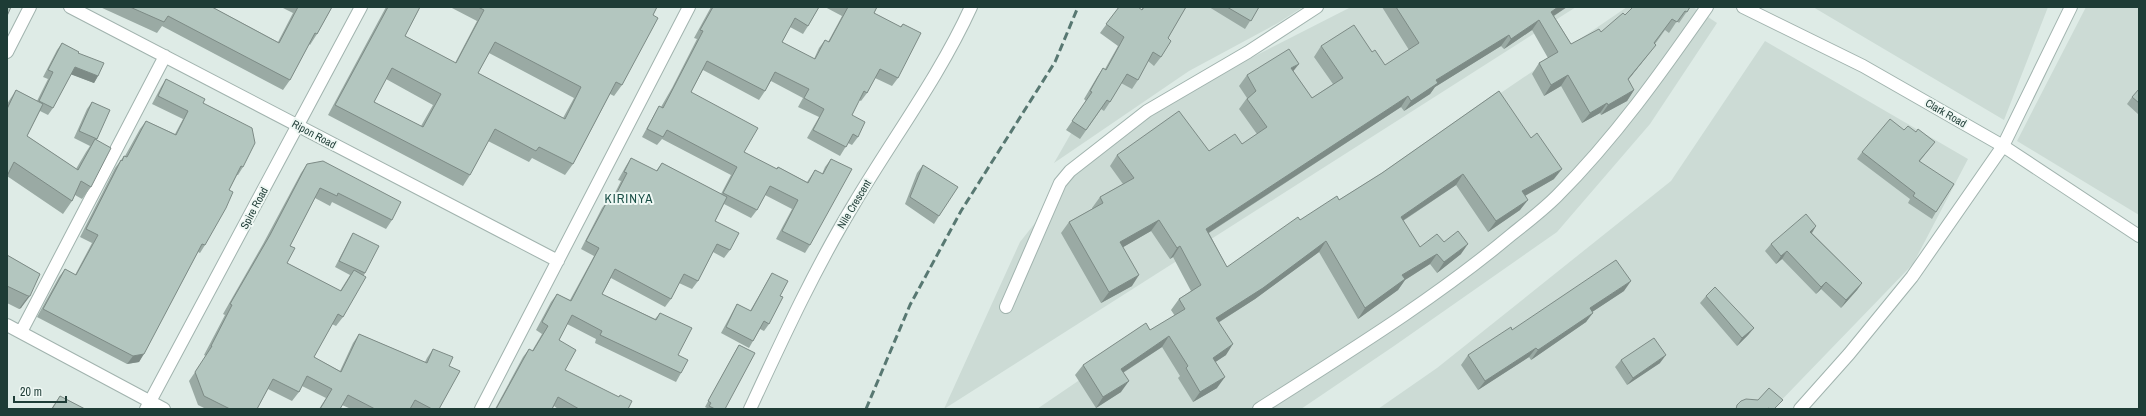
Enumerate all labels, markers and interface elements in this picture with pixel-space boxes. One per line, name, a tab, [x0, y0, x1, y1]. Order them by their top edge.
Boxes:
street label: Clark Road	[1923, 96, 1969, 130]
street label: Ripon Road	[289, 117, 339, 151]
street label: Nile Crescent	[834, 177, 874, 231]
street label: Spire Road	[237, 185, 271, 231]
district label: KIRINYA	[605, 190, 653, 207]
scale bar	[14, 378, 66, 404]
text: 20 m	[20, 384, 42, 400]

